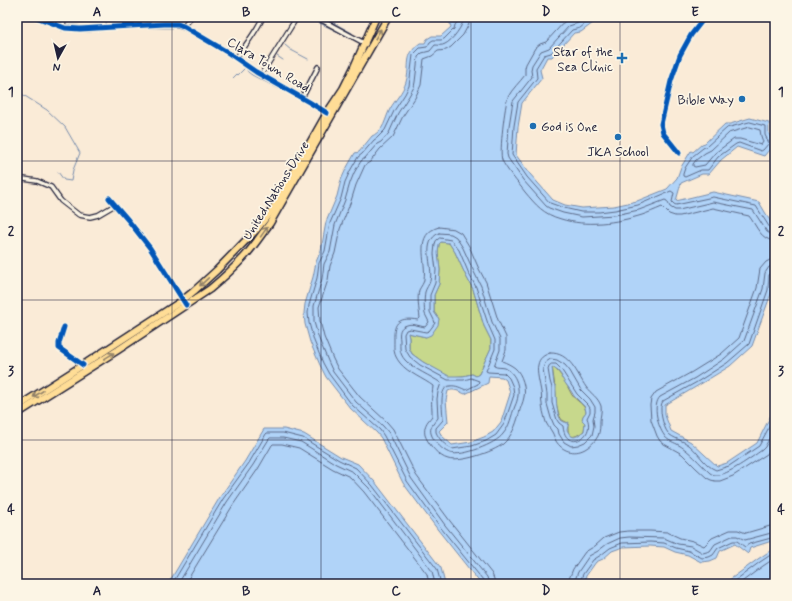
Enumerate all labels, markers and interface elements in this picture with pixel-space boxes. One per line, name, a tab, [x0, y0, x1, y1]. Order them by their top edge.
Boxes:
text: A	[93, 4, 101, 21]
text: B	[242, 4, 251, 21]
text: C	[391, 4, 401, 21]
text: D	[542, 4, 551, 21]
text: E	[691, 4, 699, 21]
one-way arrow	[375, 28, 383, 40]
street label: Clara Town Road	[224, 34, 313, 97]
north arrow	[38, 38, 78, 78]
place label: Star of the Sea Clinic	[553, 44, 613, 76]
marker: Star of the Sea Clinic	[616, 52, 628, 64]
text: N	[52, 59, 61, 74]
text: 1	[8, 84, 14, 101]
text: 1	[778, 84, 784, 101]
place label: Bible Way	[678, 92, 734, 109]
marker: Bible Way	[737, 94, 747, 104]
place label: God is One	[541, 119, 598, 136]
marker: God is One	[528, 121, 538, 131]
marker: JKA School	[613, 132, 623, 142]
street label: United Nations Drive	[239, 138, 314, 243]
place label: JKA School	[587, 144, 649, 161]
text: 2	[8, 223, 15, 240]
text: 2	[778, 223, 785, 240]
one-way arrow	[260, 226, 268, 237]
one-way arrow	[199, 277, 209, 287]
one-way arrow	[103, 352, 114, 360]
text: 3	[8, 363, 14, 380]
text: 3	[778, 363, 784, 380]
one-way arrow	[32, 390, 44, 398]
text: 4	[7, 502, 15, 519]
text: 4	[777, 502, 785, 519]
text: A	[93, 583, 101, 600]
text: B	[242, 583, 251, 600]
text: C	[391, 583, 401, 600]
text: D	[542, 583, 551, 600]
text: E	[691, 583, 699, 600]

